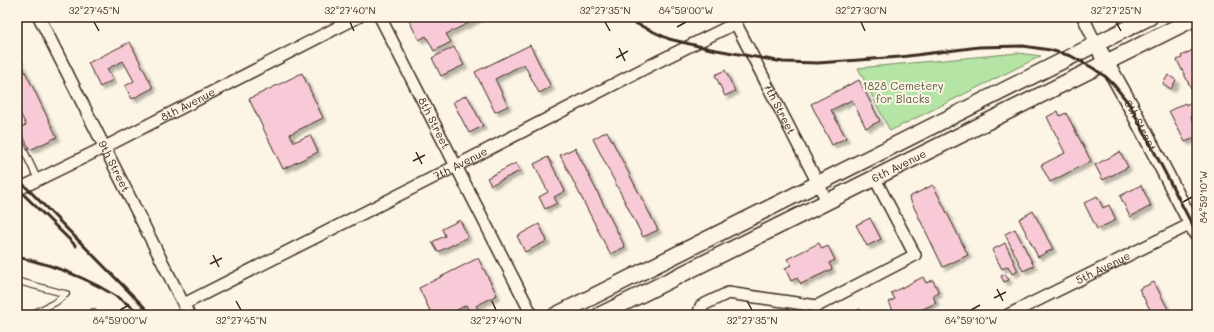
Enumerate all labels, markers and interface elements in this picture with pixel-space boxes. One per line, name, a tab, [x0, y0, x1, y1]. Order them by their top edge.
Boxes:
text: 32°27'45"N	[68, 3, 120, 17]
text: 32°27'40"N	[324, 3, 376, 17]
text: 32°27'35"N	[579, 3, 631, 17]
text: 84°59'00"W	[659, 3, 713, 17]
text: 32°27'30"N	[835, 3, 887, 17]
text: 32°27'25"N	[1091, 3, 1141, 17]
park label: 1828 Cemetery for Blacks	[862, 78, 944, 106]
street label: 7th Street	[761, 80, 800, 137]
street label: 8th Avenue	[158, 84, 218, 124]
street label: 8th Street	[415, 94, 454, 151]
street label: 6th Street	[1121, 96, 1161, 154]
street label: 9th Street	[95, 137, 134, 195]
street label: 7th Avenue	[431, 143, 490, 183]
street label: 6th Avenue	[869, 145, 929, 185]
text: 84°59'10"W	[1196, 170, 1210, 223]
street label: 5th Avenue	[1073, 247, 1133, 287]
text: 84°59'00"W	[93, 313, 147, 327]
text: 32°27'45"N	[215, 313, 267, 327]
text: 32°27'40"N	[470, 313, 522, 327]
text: 32°27'35"N	[726, 313, 778, 327]
text: 84°59'10"W	[945, 313, 998, 327]

